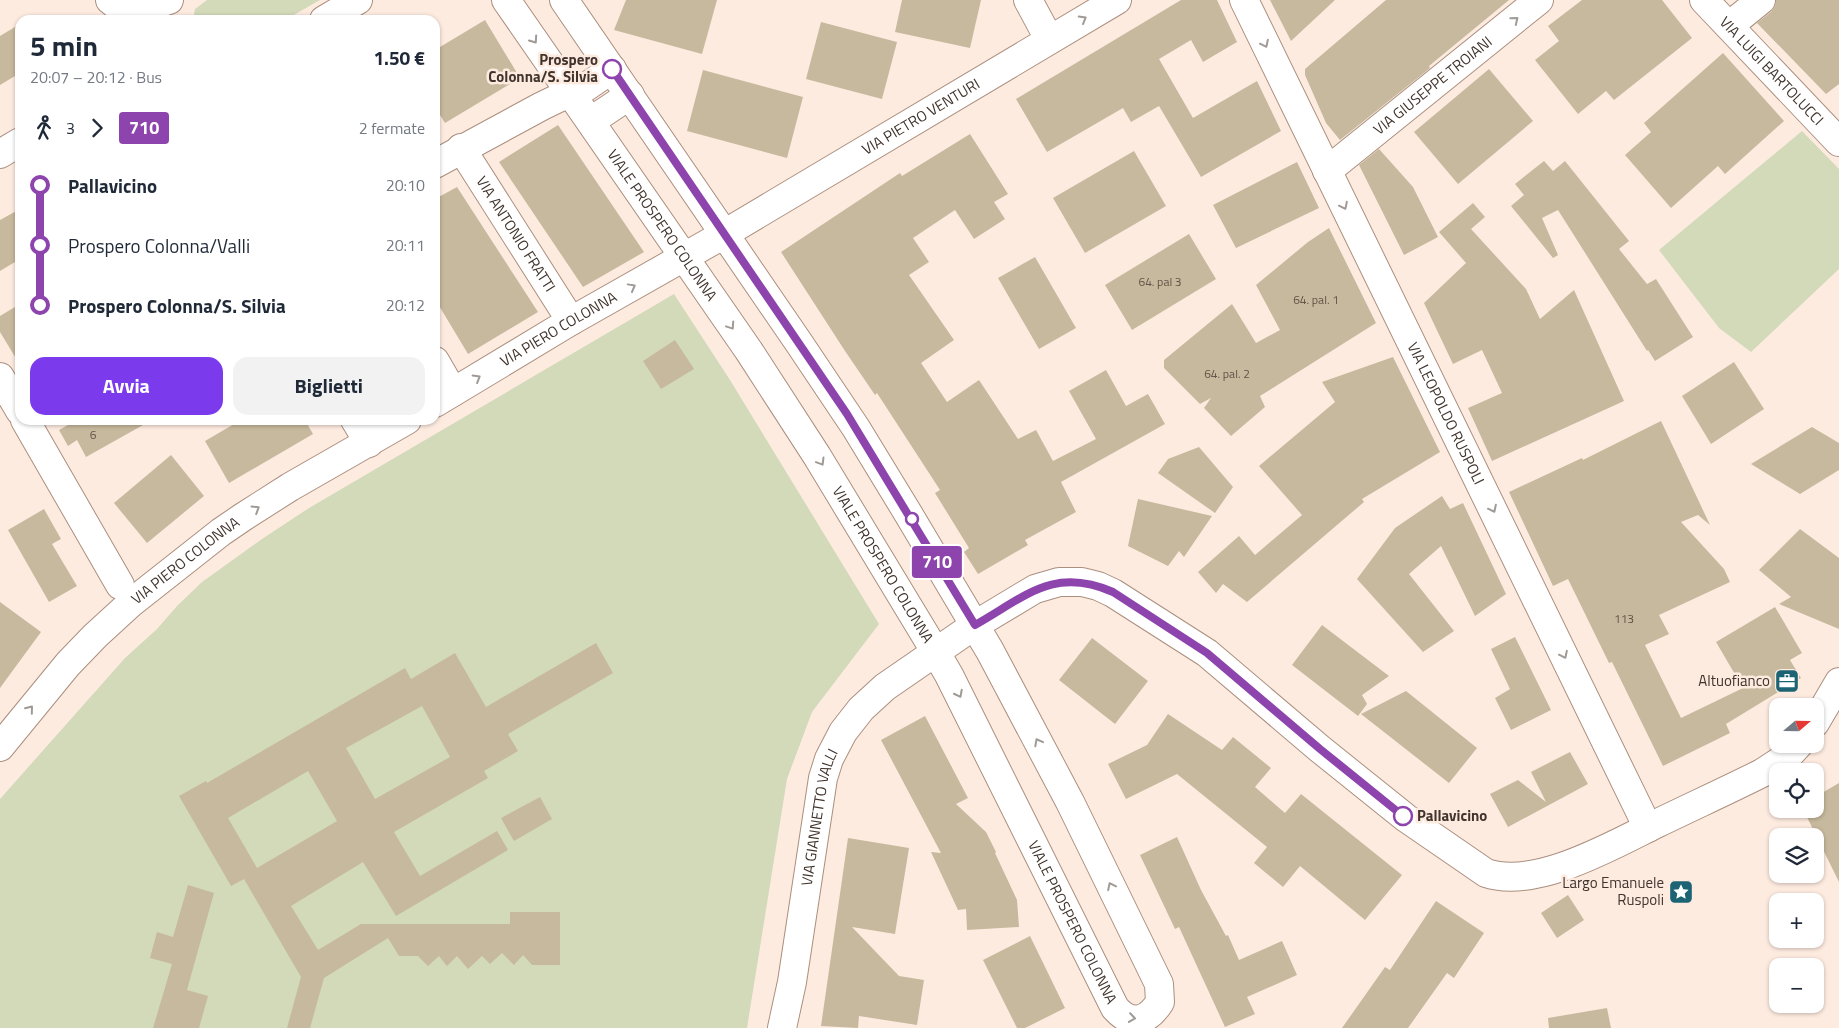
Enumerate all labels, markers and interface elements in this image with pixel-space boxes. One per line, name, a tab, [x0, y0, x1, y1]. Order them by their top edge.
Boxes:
street label: VIA LUIGI BARTOLUCCI	[1714, 11, 1829, 130]
one-way arrow	[1077, 16, 1086, 26]
one-way arrow	[1509, 17, 1518, 25]
text: 5 min	[30, 24, 98, 67]
street label: VIA GIUSEPPE TROIANI	[1368, 30, 1497, 140]
one-way arrow	[528, 34, 537, 44]
one-way arrow	[1259, 39, 1269, 48]
text: 1.50 €	[373, 43, 425, 72]
place label: Prospero Colonna/S. Silvia	[488, 48, 598, 88]
marker: Prospero Colonna/S. Silvia	[602, 59, 622, 79]
text: 20:07 – 20:12 · Bus	[30, 65, 162, 89]
street label: VIA PIETRO VENTURI	[857, 72, 984, 160]
icon: walk	[30, 114, 58, 142]
icon: forward	[83, 114, 111, 142]
text: 710	[129, 114, 159, 141]
text: 3	[66, 116, 75, 140]
text: 2 fermate	[359, 116, 425, 140]
street label: VIALE PROSPERO COLONNA	[602, 144, 723, 306]
text: Pallavicino	[68, 171, 157, 200]
street label: VIA ANTONIO FRATTI	[471, 171, 562, 296]
text: 20:10	[386, 173, 425, 197]
one-way arrow	[1338, 201, 1348, 210]
text: Prospero Colonna/Valli	[68, 231, 250, 260]
text: 20:11	[386, 233, 425, 257]
house number: 64. pal 3	[1138, 272, 1182, 291]
one-way arrow	[626, 283, 635, 293]
street label: VIA PIERO COLONNA	[496, 285, 621, 372]
house number: 64. pal. 1	[1293, 290, 1339, 309]
text: Prospero Colonna/S. Silvia	[68, 291, 286, 320]
text: 20:12	[386, 293, 425, 317]
one-way arrow	[725, 321, 734, 330]
street label: VIA LEOPOLDO RUSPOLI	[1402, 338, 1491, 488]
button: Avvia	[30, 357, 223, 415]
button: Biglietti	[233, 357, 425, 415]
house number: 64. pal. 2	[1204, 364, 1250, 383]
one-way arrow	[471, 375, 480, 385]
house number: 6	[90, 425, 97, 444]
one-way arrow	[814, 457, 824, 466]
street label: VIALE PROSPERO COLONNA	[827, 481, 940, 647]
one-way arrow	[1486, 504, 1497, 513]
one-way arrow	[250, 506, 259, 515]
street label: VIA PIERO COLONNA	[126, 511, 244, 610]
unlabelled marker	[905, 512, 919, 526]
line badge: 710	[908, 546, 966, 578]
text: 710	[922, 548, 952, 575]
house number: 113	[1614, 609, 1634, 628]
one-way arrow	[1557, 650, 1568, 659]
office icon: Altuofianco	[1774, 668, 1800, 694]
place label: Altuofianco	[1698, 669, 1770, 692]
one-way arrow	[952, 688, 962, 697]
north arrow	[1769, 698, 1824, 752]
map controls	[1769, 698, 1824, 1013]
one-way arrow	[25, 706, 33, 715]
one-way arrow	[1034, 738, 1044, 747]
street label: VIA GIANNETTO VALLI	[795, 744, 843, 887]
button: locate	[1769, 763, 1824, 818]
place label: Pallavicino	[1417, 804, 1487, 827]
marker: Pallavicino	[1393, 806, 1413, 826]
button: layers	[1769, 828, 1824, 883]
street label: VIALE PROSPERO COLONNA	[1022, 836, 1123, 1008]
place label: Largo Emanuele Ruspoli	[1562, 871, 1664, 911]
place icon: Largo Emanuele Ruspoli	[1668, 879, 1694, 905]
one-way arrow	[1107, 883, 1117, 892]
button: +	[1769, 893, 1824, 948]
button: −	[1769, 958, 1824, 1013]
one-way arrow	[1128, 1012, 1137, 1022]

